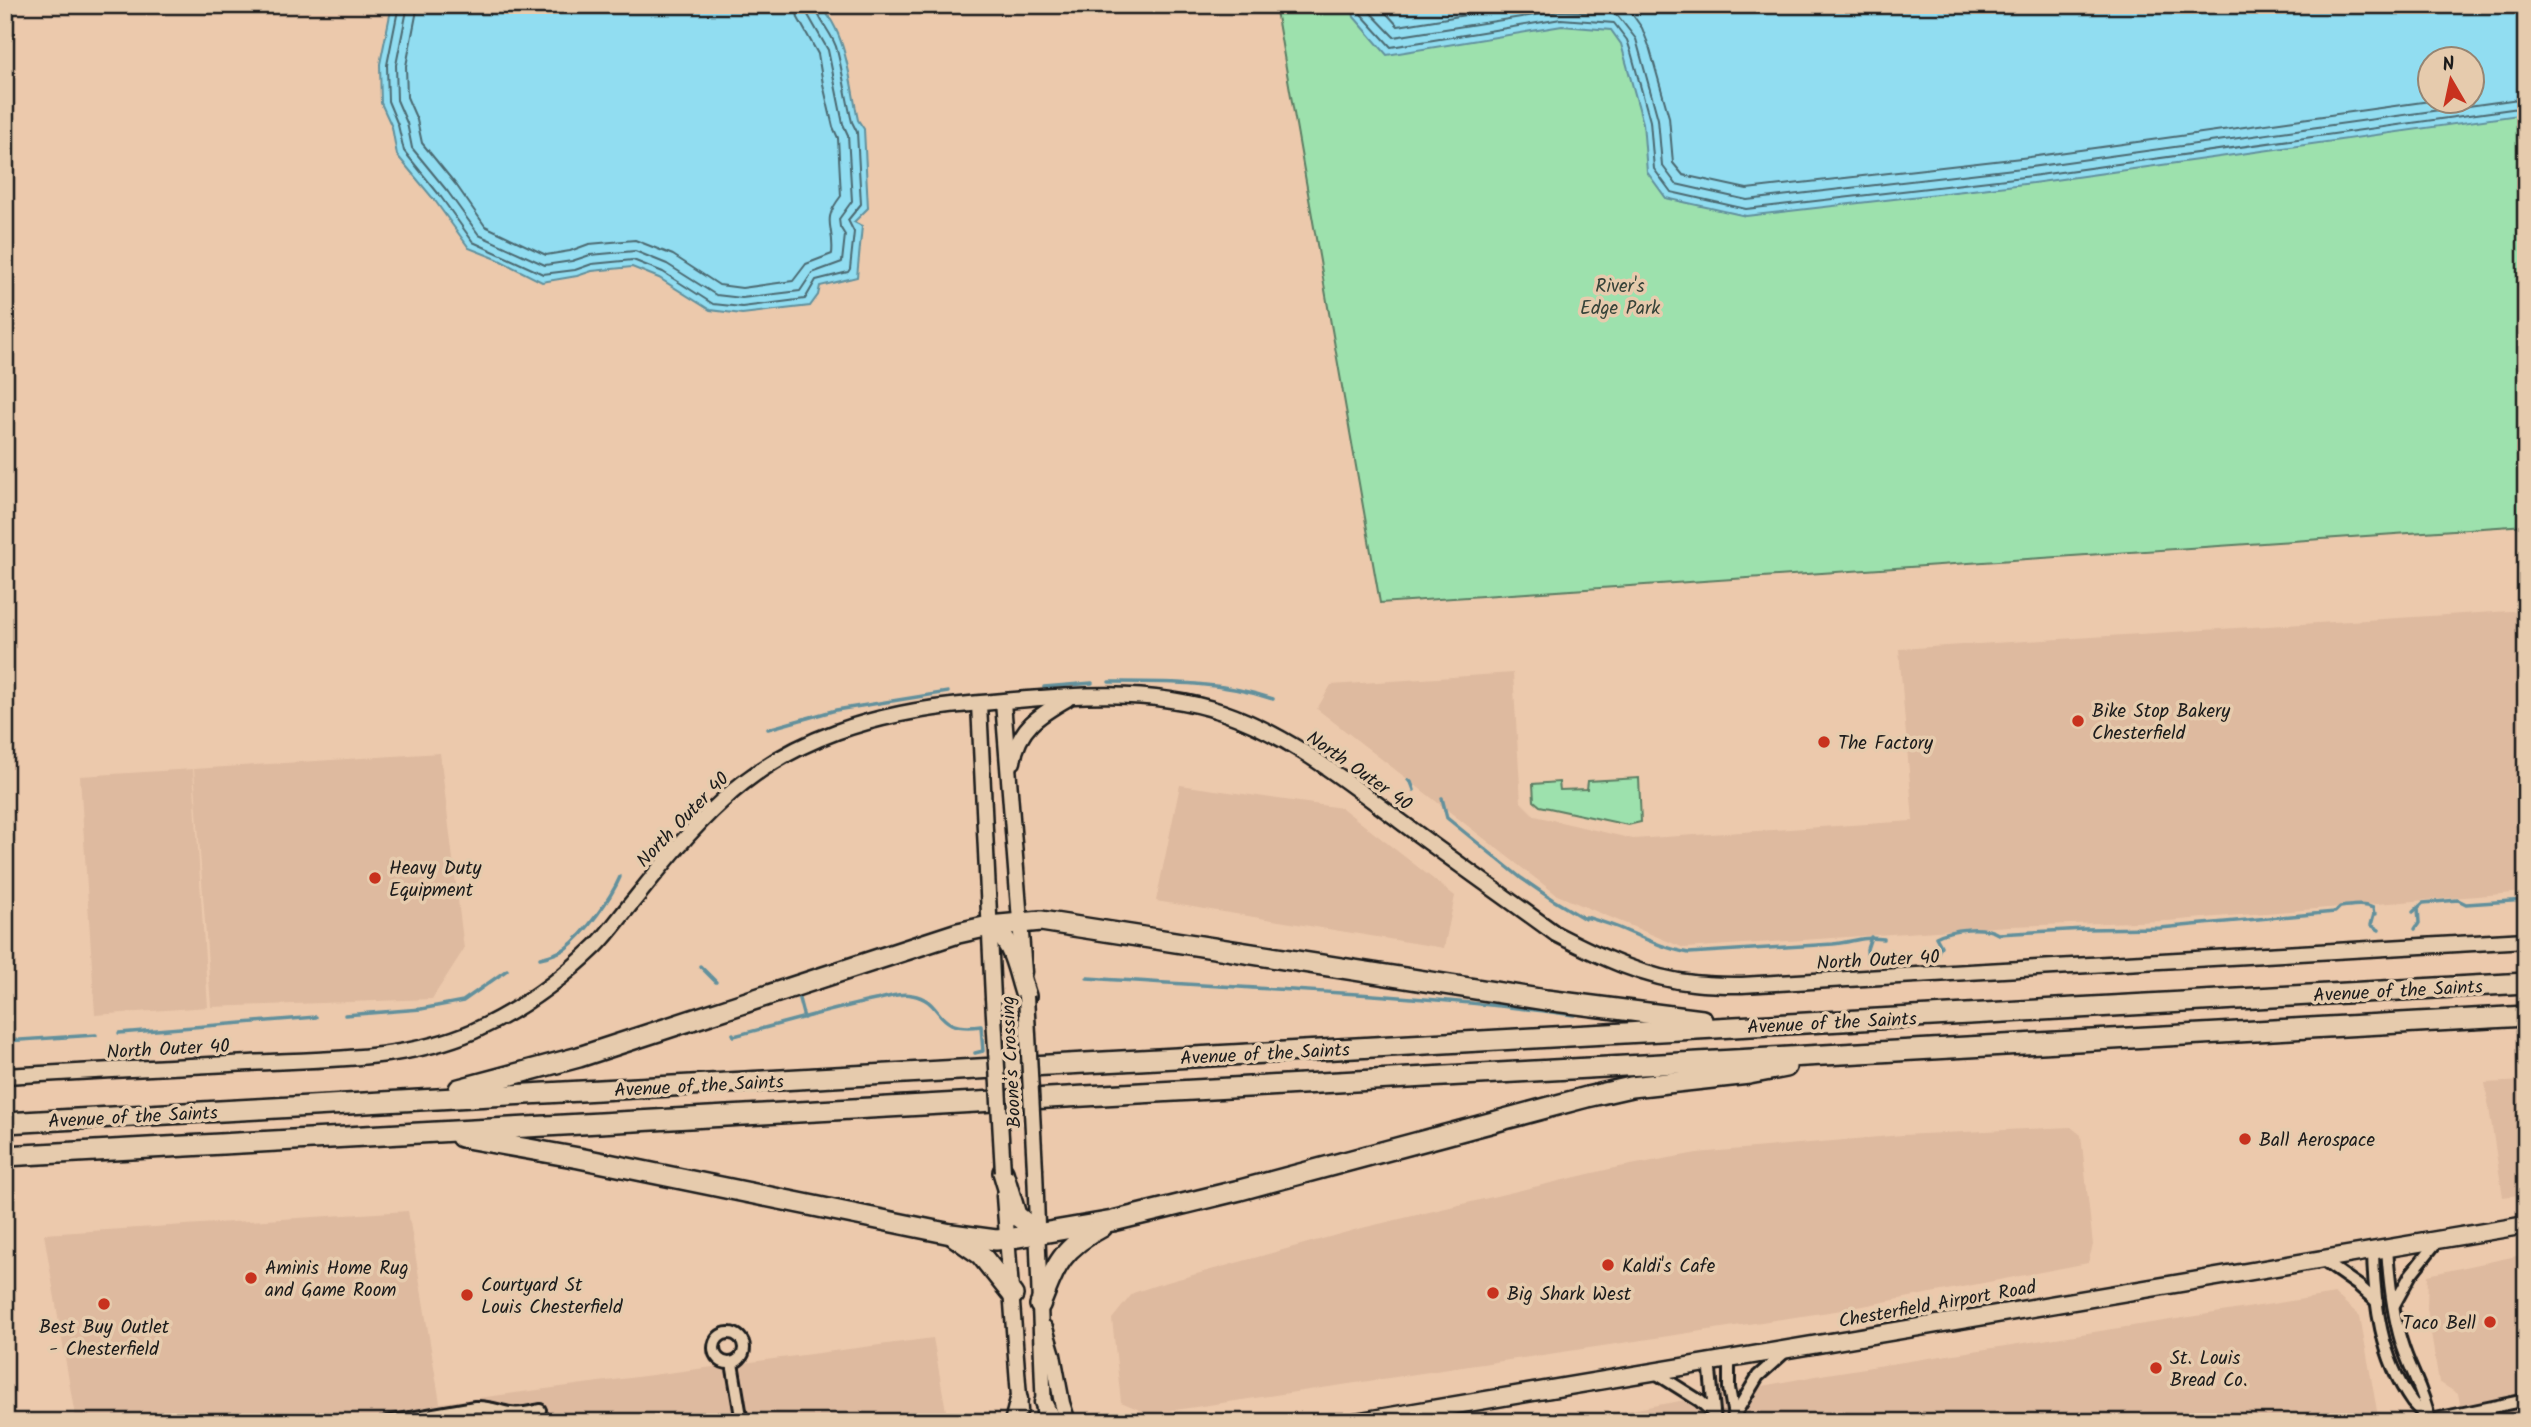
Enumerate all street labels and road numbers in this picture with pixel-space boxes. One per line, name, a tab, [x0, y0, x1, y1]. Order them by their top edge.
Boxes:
street label: North Outer 40	[1300, 724, 1418, 819]
street label: North Outer 40	[630, 766, 737, 875]
street label: North Outer 40	[1816, 943, 1941, 979]
street label: Avenue of the Saints	[2313, 973, 2484, 1011]
street label: Boone's Crossing	[994, 995, 1030, 1129]
street label: Avenue of the Saints	[1747, 1005, 1918, 1043]
street label: North Outer 40	[106, 1032, 231, 1068]
street label: Avenue of the Saints	[1180, 1036, 1351, 1074]
street label: Avenue of the Saints	[614, 1068, 785, 1106]
street label: Avenue of the Saints	[48, 1099, 219, 1137]
street label: Chesterfield Airport Road	[1836, 1273, 2039, 1337]

